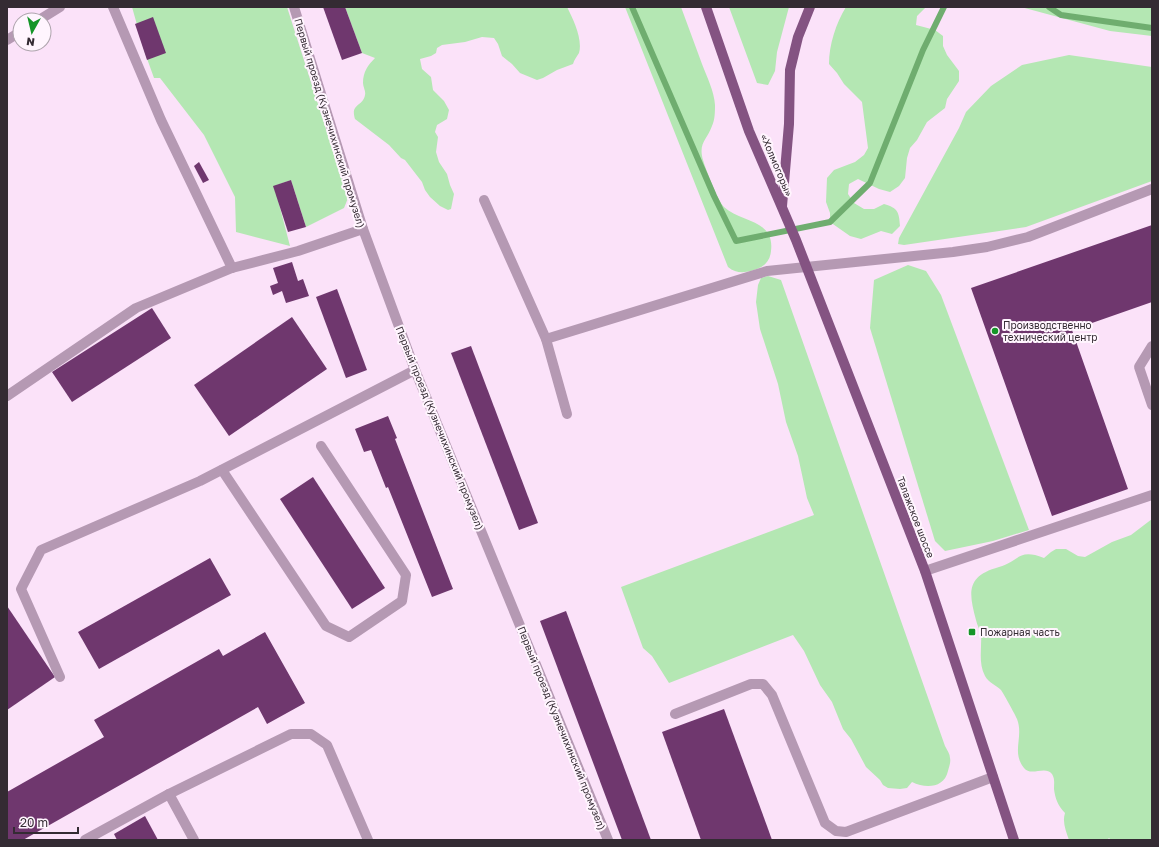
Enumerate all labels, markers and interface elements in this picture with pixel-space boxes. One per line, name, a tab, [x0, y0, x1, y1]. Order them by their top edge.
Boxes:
north arrow	[12, 12, 52, 52]
street label: Первый проезд (Кузнечихинский промузел)	[292, 17, 368, 229]
text: N	[25, 35, 36, 49]
street label: «Холмогоры»	[759, 132, 796, 198]
place label: Производственно технический центр	[1003, 319, 1098, 343]
street label: Первый проезд (Кузнечихинский промузел)	[394, 325, 486, 531]
marker: Производственно технический центр	[990, 326, 1000, 336]
street label: Талажское шоссе	[895, 475, 937, 560]
street label: Первый проезд (Кузнечихинский промузел)	[516, 625, 608, 831]
place label: Пожарная часть	[980, 626, 1060, 638]
marker: Пожарная часть	[967, 627, 977, 637]
scale bar	[14, 809, 78, 835]
text: 20 m	[20, 815, 48, 830]

